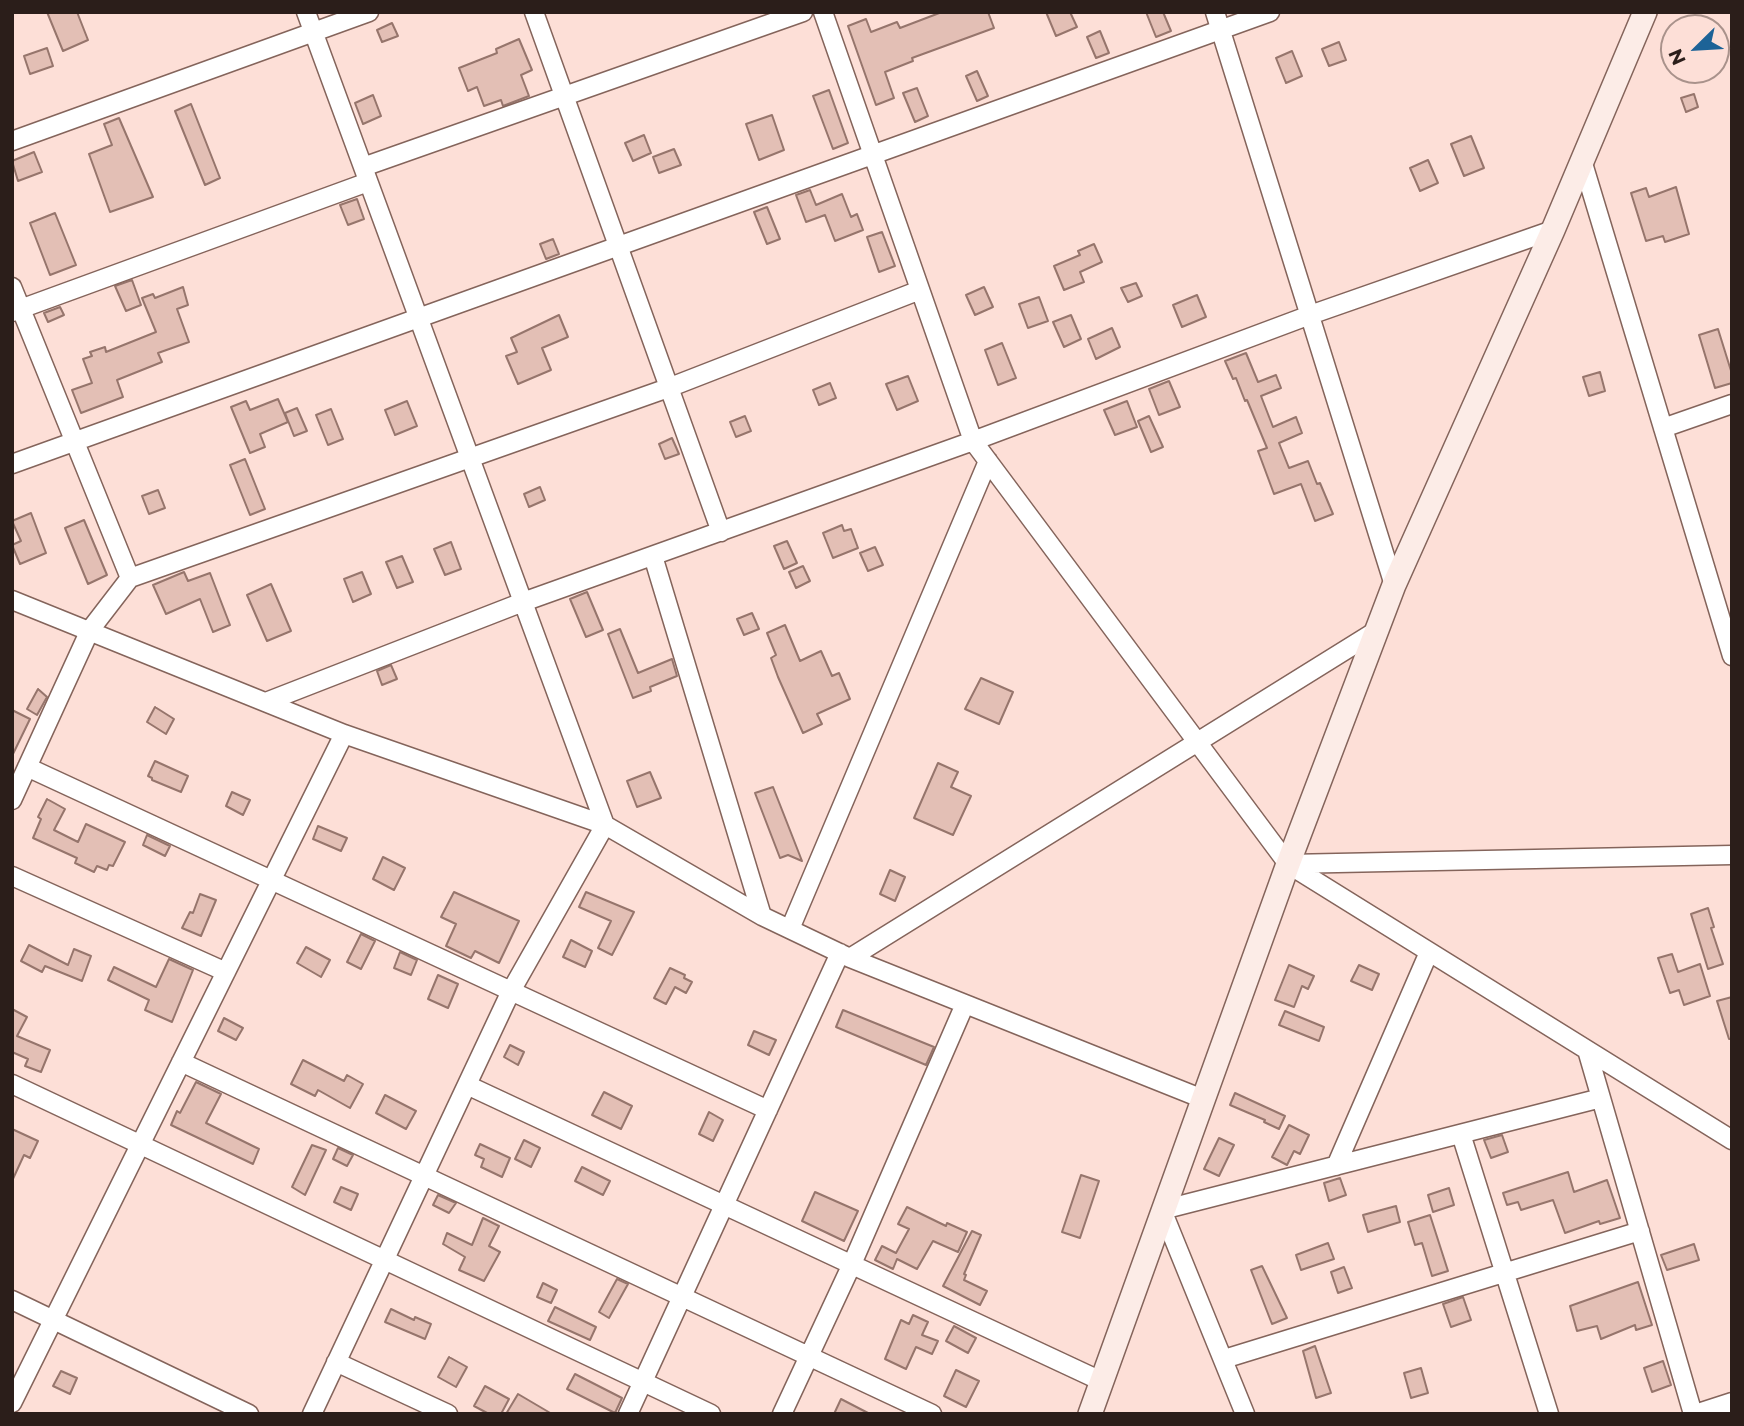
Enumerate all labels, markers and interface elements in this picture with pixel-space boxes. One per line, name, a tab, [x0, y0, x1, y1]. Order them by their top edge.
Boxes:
north arrow	[1660, 14, 1730, 84]
text: N	[1664, 45, 1691, 69]

